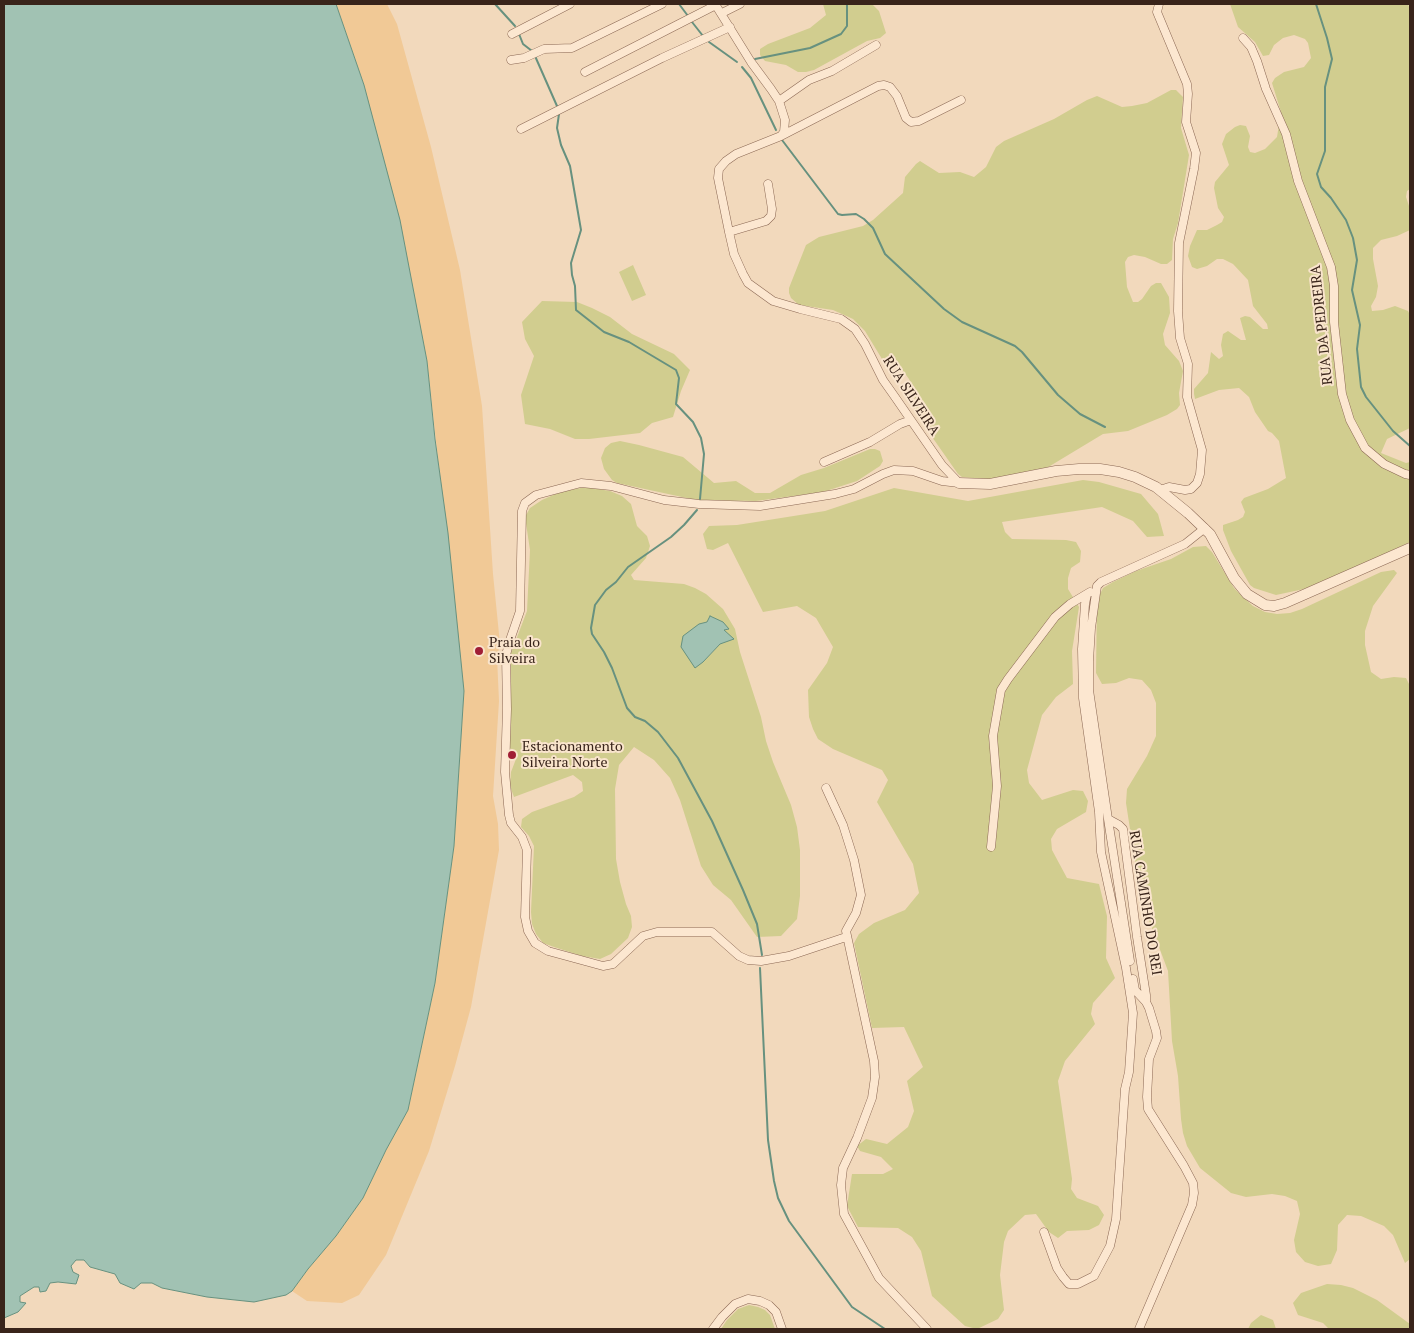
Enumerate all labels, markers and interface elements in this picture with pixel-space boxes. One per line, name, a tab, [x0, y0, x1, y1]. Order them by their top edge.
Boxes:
street label: RUA DA PEDREIRA	[1307, 264, 1337, 386]
street label: RUA SILVEIRA	[879, 353, 943, 439]
place label: Praia do Silveira	[489, 635, 540, 668]
marker: Praia do Silveira	[473, 645, 485, 657]
place label: Estacionamento Silveira Norte	[522, 739, 623, 772]
marker: Estacionamento Silveira Norte	[506, 749, 518, 761]
street label: RUA CAMINHO DO REI	[1125, 829, 1165, 977]

